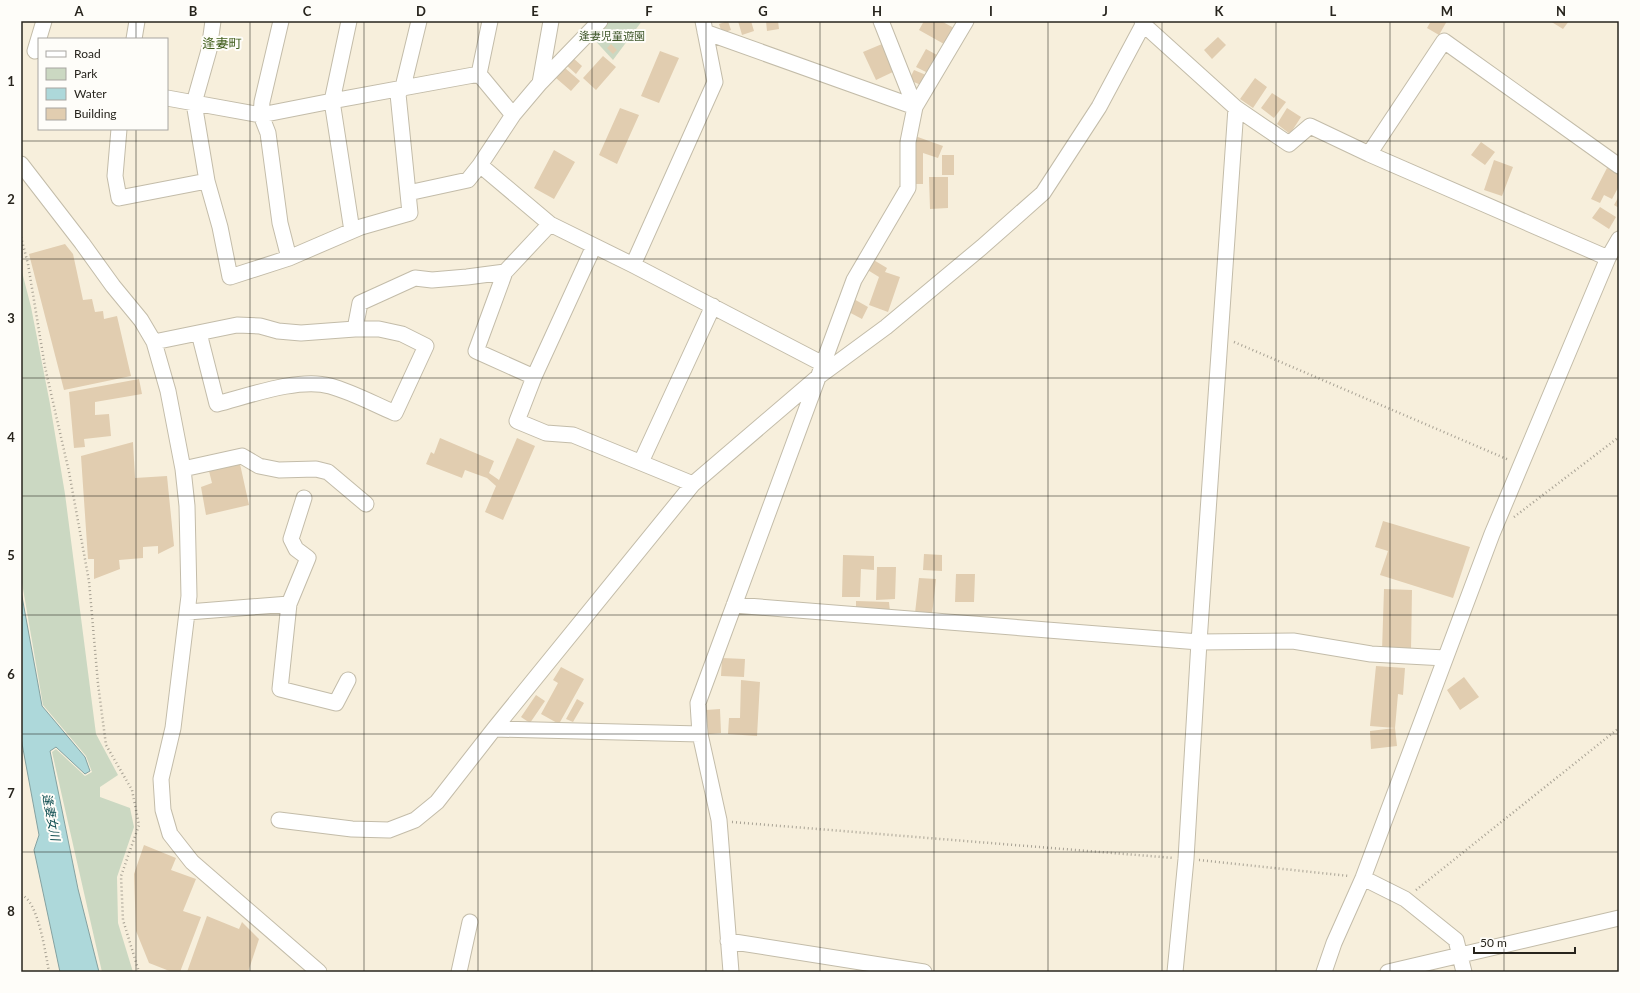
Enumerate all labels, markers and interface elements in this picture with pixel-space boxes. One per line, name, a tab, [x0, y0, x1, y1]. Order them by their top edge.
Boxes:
text: A	[73, 3, 84, 19]
text: B	[189, 3, 198, 19]
text: C	[303, 3, 312, 19]
text: D	[416, 3, 426, 19]
text: E	[531, 3, 539, 19]
text: F	[645, 3, 653, 19]
text: G	[758, 3, 768, 19]
text: H	[872, 3, 882, 19]
text: I	[989, 3, 993, 19]
text: J	[1102, 3, 1108, 19]
text: K	[1215, 3, 1225, 19]
text: L	[1330, 3, 1337, 19]
text: M	[1441, 3, 1453, 19]
text: N	[1556, 3, 1566, 19]
park label: 逢妻児童遊園	[579, 29, 645, 42]
district label: 逢妻町	[202, 35, 242, 51]
legend	[38, 38, 168, 130]
text: Road	[74, 46, 101, 61]
text: Park	[74, 66, 98, 81]
text: 1	[7, 73, 15, 89]
text: Water	[74, 86, 107, 101]
text: Building	[74, 106, 117, 121]
text: 2	[7, 191, 15, 207]
text: 3	[7, 310, 15, 326]
text: 4	[7, 429, 15, 445]
text: 5	[7, 547, 15, 563]
text: 6	[7, 666, 15, 682]
text: 7	[7, 785, 15, 801]
water label: 逢妻女川	[40, 792, 64, 844]
text: 8	[7, 903, 15, 919]
scale bar	[1474, 929, 1575, 955]
text: 50 m	[1480, 935, 1507, 950]

